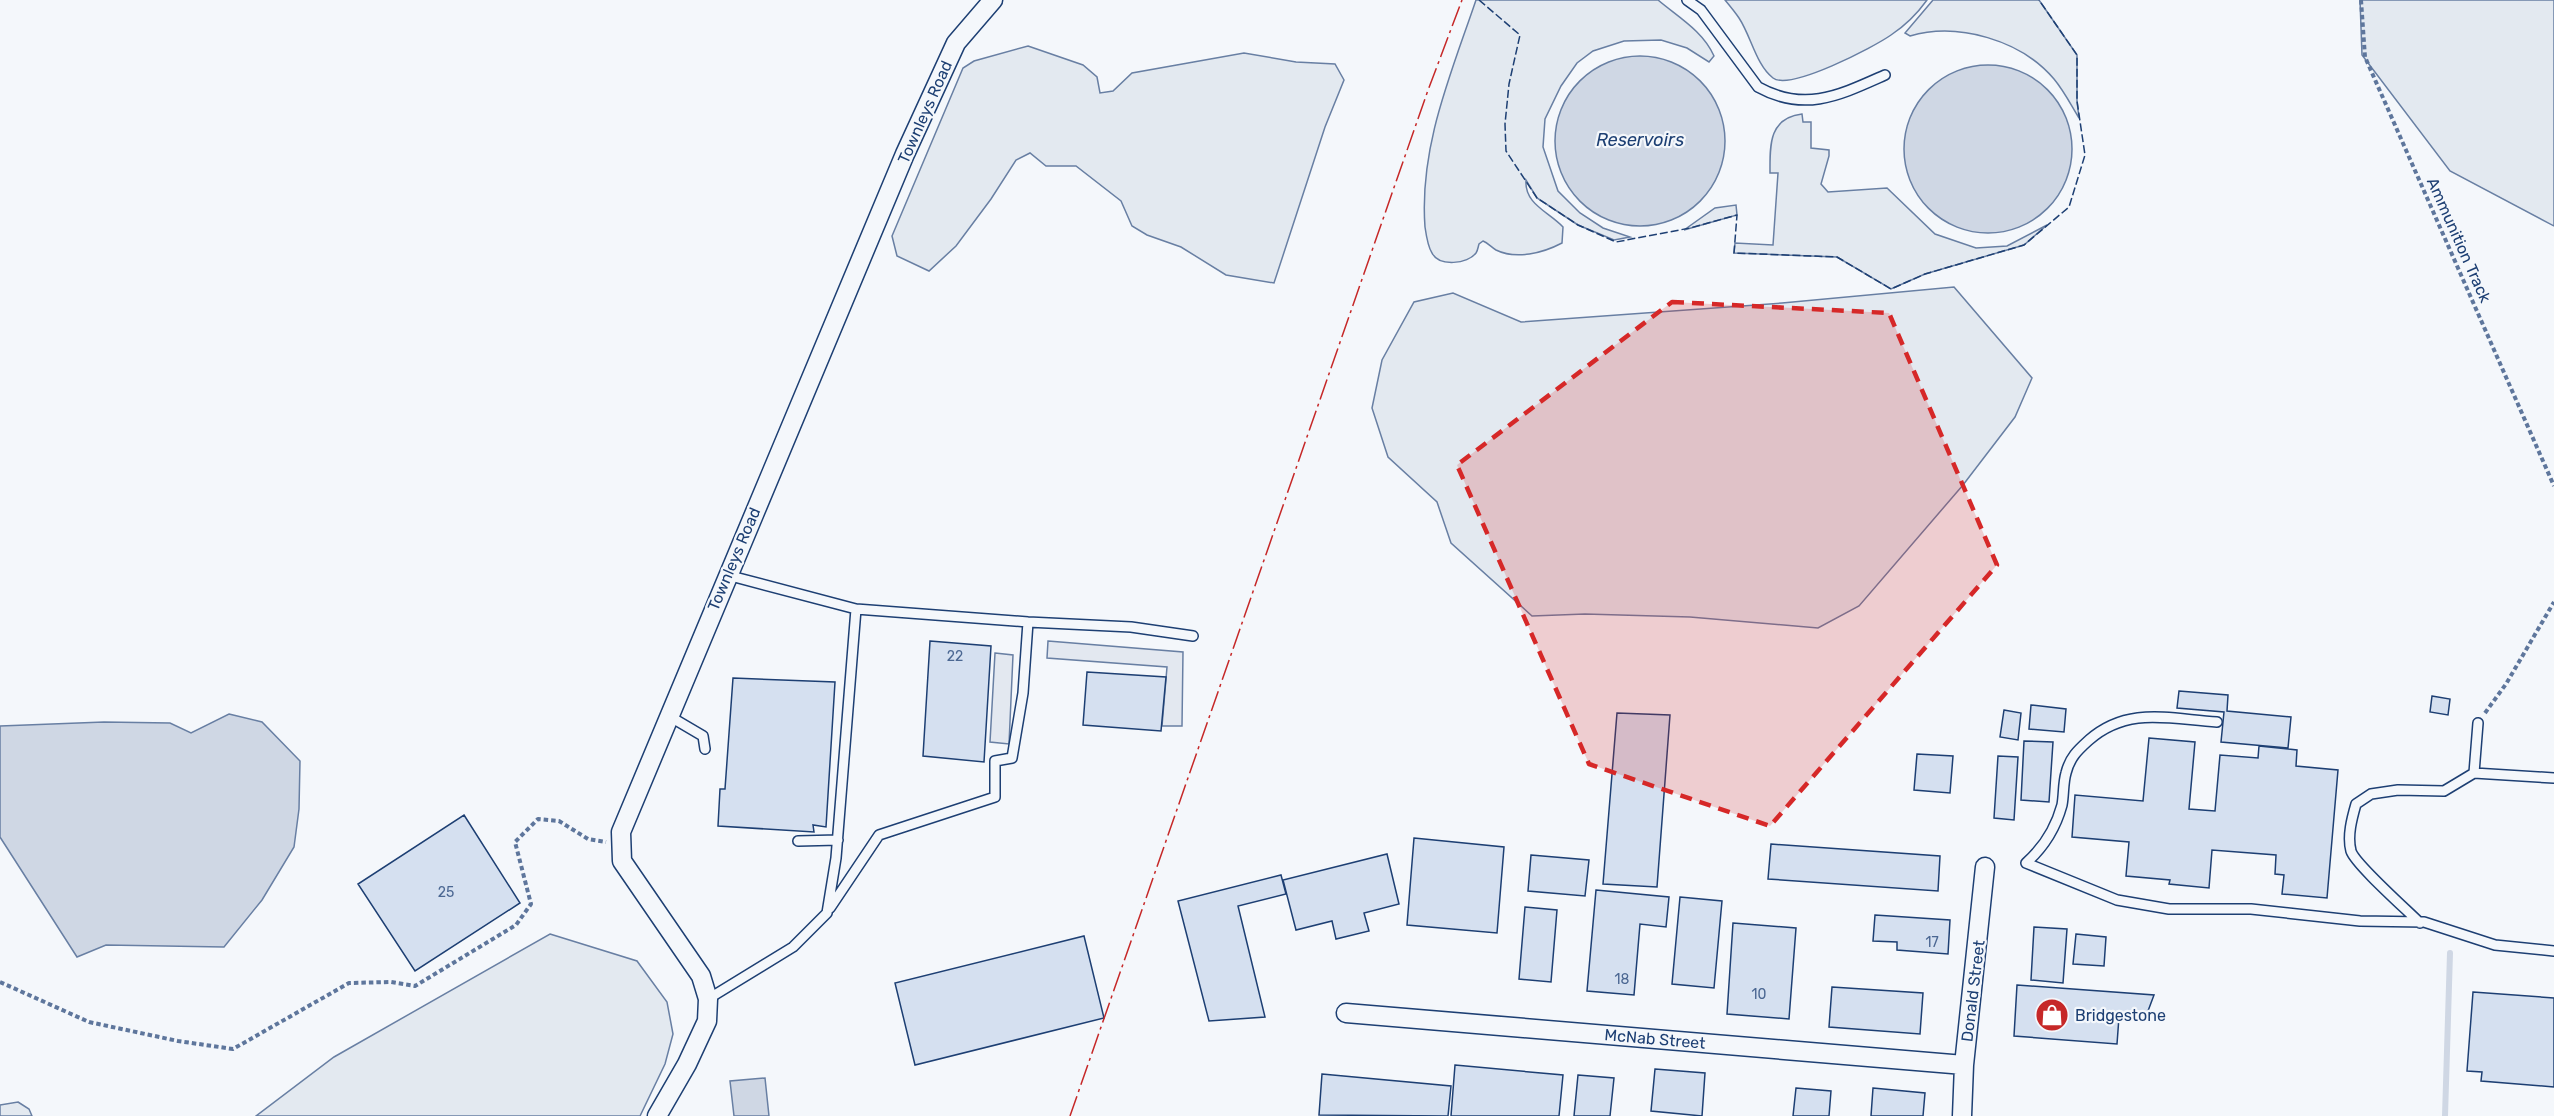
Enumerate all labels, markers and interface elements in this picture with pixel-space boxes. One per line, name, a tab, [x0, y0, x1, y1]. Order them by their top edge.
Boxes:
street label: Townleys Road	[894, 58, 956, 166]
water label: Reservoirs	[1596, 129, 1684, 151]
street label: Ammunition Track	[2423, 175, 2495, 306]
street label: Townleys Road	[704, 505, 764, 613]
house number: 22	[947, 648, 963, 665]
house number: 25	[438, 884, 454, 901]
house number: 17	[1925, 934, 1939, 951]
street label: Donald Street	[1957, 939, 1989, 1043]
house number: 18	[1615, 971, 1630, 988]
house number: 10	[1752, 986, 1767, 1003]
shop icon: Bridgestone	[2034, 997, 2070, 1033]
place label: Bridgestone	[2075, 1006, 2166, 1025]
street label: McNab Street	[1604, 1025, 1706, 1053]

